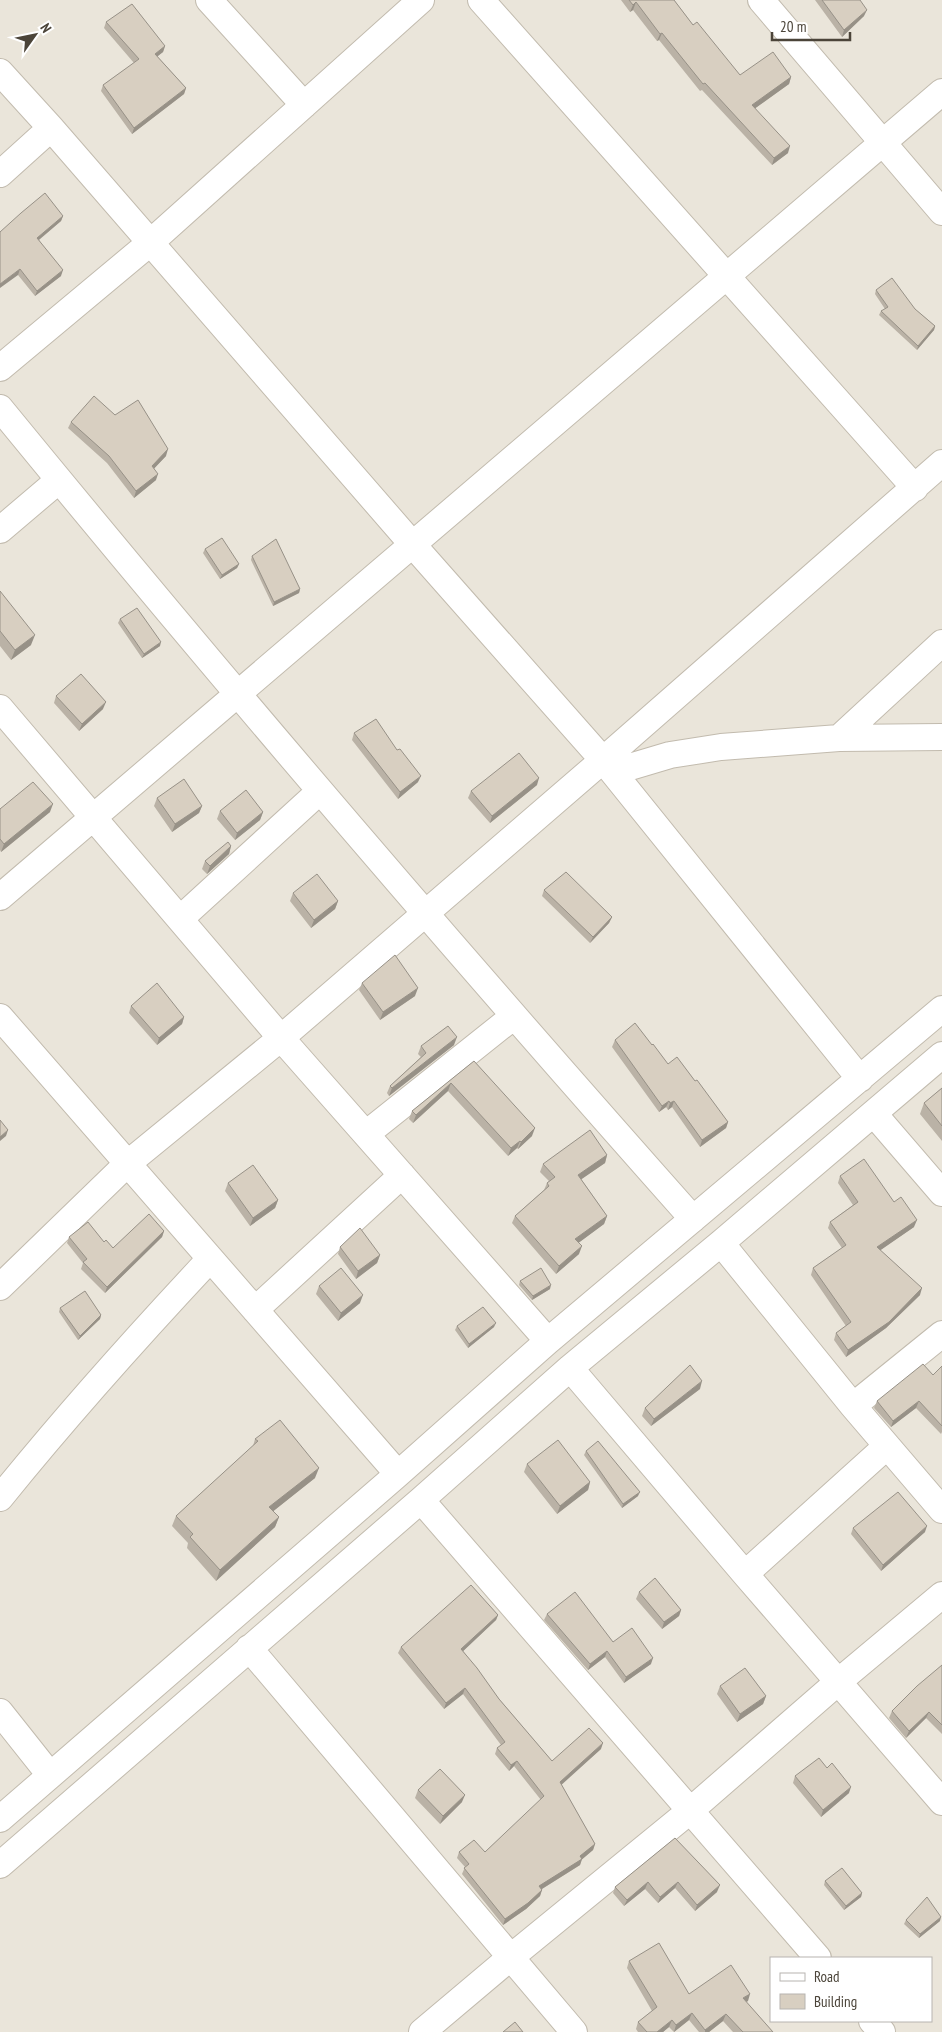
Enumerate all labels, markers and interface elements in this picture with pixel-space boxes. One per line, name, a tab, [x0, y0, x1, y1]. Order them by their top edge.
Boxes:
north arrow	[10, 10, 60, 60]
scale bar	[772, 10, 850, 42]
text: 20 m	[780, 17, 806, 36]
text: N	[36, 20, 56, 36]
legend	[770, 1957, 932, 2022]
text: Road	[814, 1967, 840, 1986]
text: Building	[814, 1992, 857, 2011]

